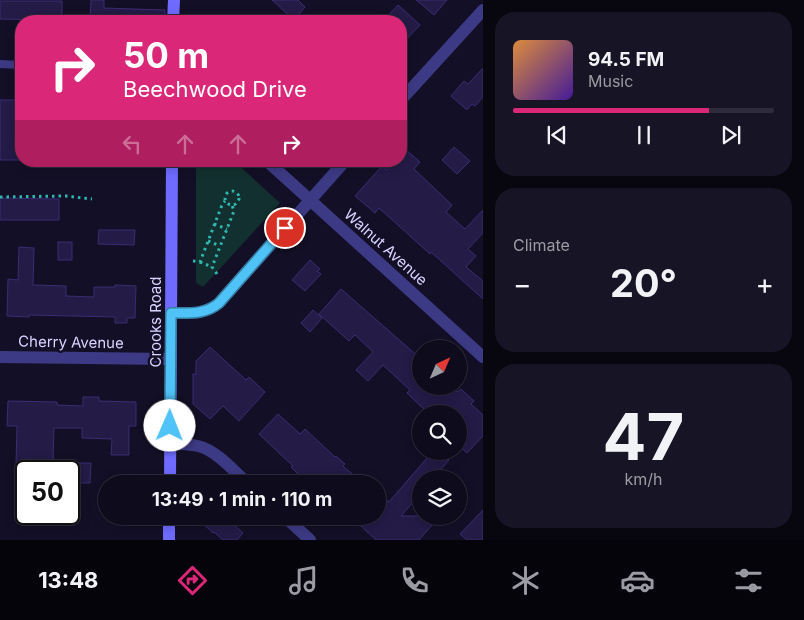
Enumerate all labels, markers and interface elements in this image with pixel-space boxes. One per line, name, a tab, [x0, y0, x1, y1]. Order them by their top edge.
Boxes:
text: 50 m	[123, 34, 209, 76]
icon: right	[40, 35, 105, 100]
text: 94.5 FM	[588, 48, 664, 71]
text: Music	[588, 71, 633, 91]
text: Beechwood Drive	[123, 76, 307, 102]
icon: previous	[543, 121, 571, 149]
icon: pause	[630, 121, 658, 149]
icon: next	[717, 121, 745, 149]
icon: left	[118, 130, 146, 158]
icon: ahead	[171, 130, 199, 158]
icon: ahead	[224, 130, 252, 158]
icon: right	[277, 130, 305, 158]
street label: Walnut Avenue	[340, 205, 432, 289]
pin	[264, 207, 306, 249]
icon: arrive	[271, 214, 299, 242]
text: Climate	[513, 235, 570, 255]
text: 20°	[610, 260, 677, 306]
text: −	[513, 267, 532, 301]
text: +	[755, 267, 774, 301]
street label: Crooks Road	[146, 277, 165, 367]
street label: Cherry Avenue	[18, 332, 124, 352]
north arrow	[412, 340, 468, 395]
map controls	[412, 340, 467, 525]
text: 47	[603, 397, 684, 476]
position arrow	[143, 399, 195, 451]
button: search	[412, 405, 467, 460]
speed limit sign: 50	[15, 460, 80, 525]
text: km/h	[624, 469, 663, 489]
button: layers	[412, 470, 467, 525]
text: 13:49 · 1 min · 110 m	[152, 488, 332, 511]
icon: directions	[175, 563, 210, 598]
icon: music	[286, 563, 321, 598]
icon: phone	[397, 563, 432, 598]
icon: climate	[508, 563, 543, 598]
icon: car	[620, 563, 655, 598]
icon: filters	[731, 563, 766, 598]
text: 13:48	[38, 567, 98, 593]

